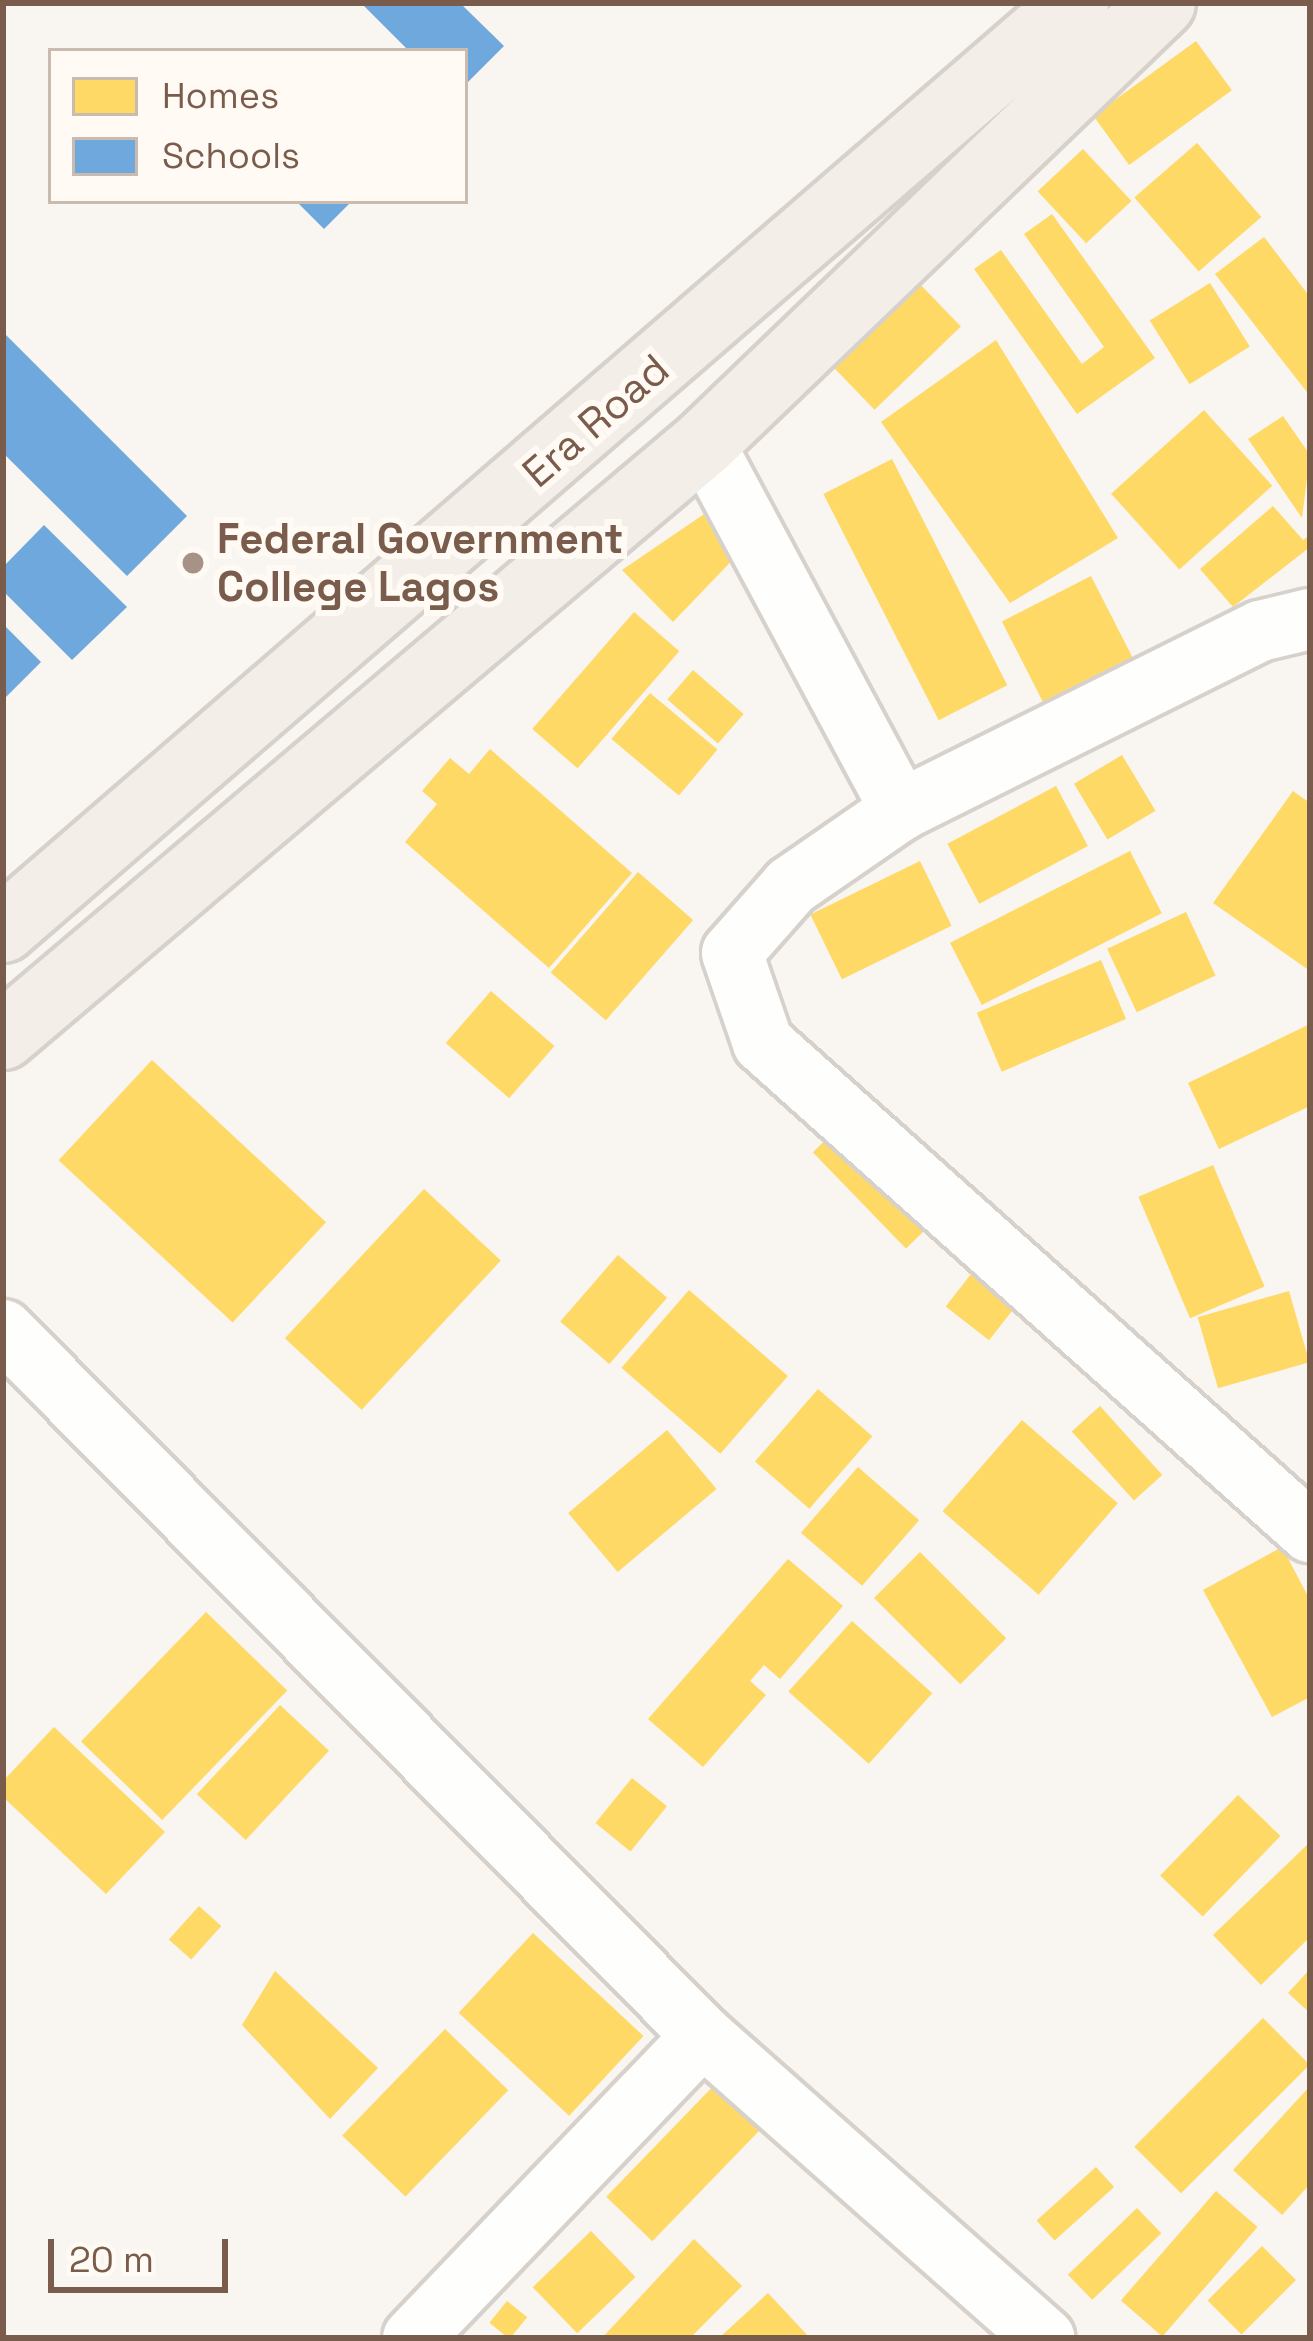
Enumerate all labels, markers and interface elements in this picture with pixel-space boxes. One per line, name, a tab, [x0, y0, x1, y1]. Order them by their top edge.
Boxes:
legend	[48, 48, 468, 204]
text: Homes	[162, 73, 279, 119]
text: Schools	[162, 133, 300, 179]
street label: Era Road	[513, 344, 679, 498]
place label: Federal Government College Lagos	[217, 514, 623, 612]
marker: Federal Government College Lagos	[180, 550, 206, 576]
scale bar	[54, 2215, 234, 2289]
text: 20 m	[69, 2237, 154, 2283]

